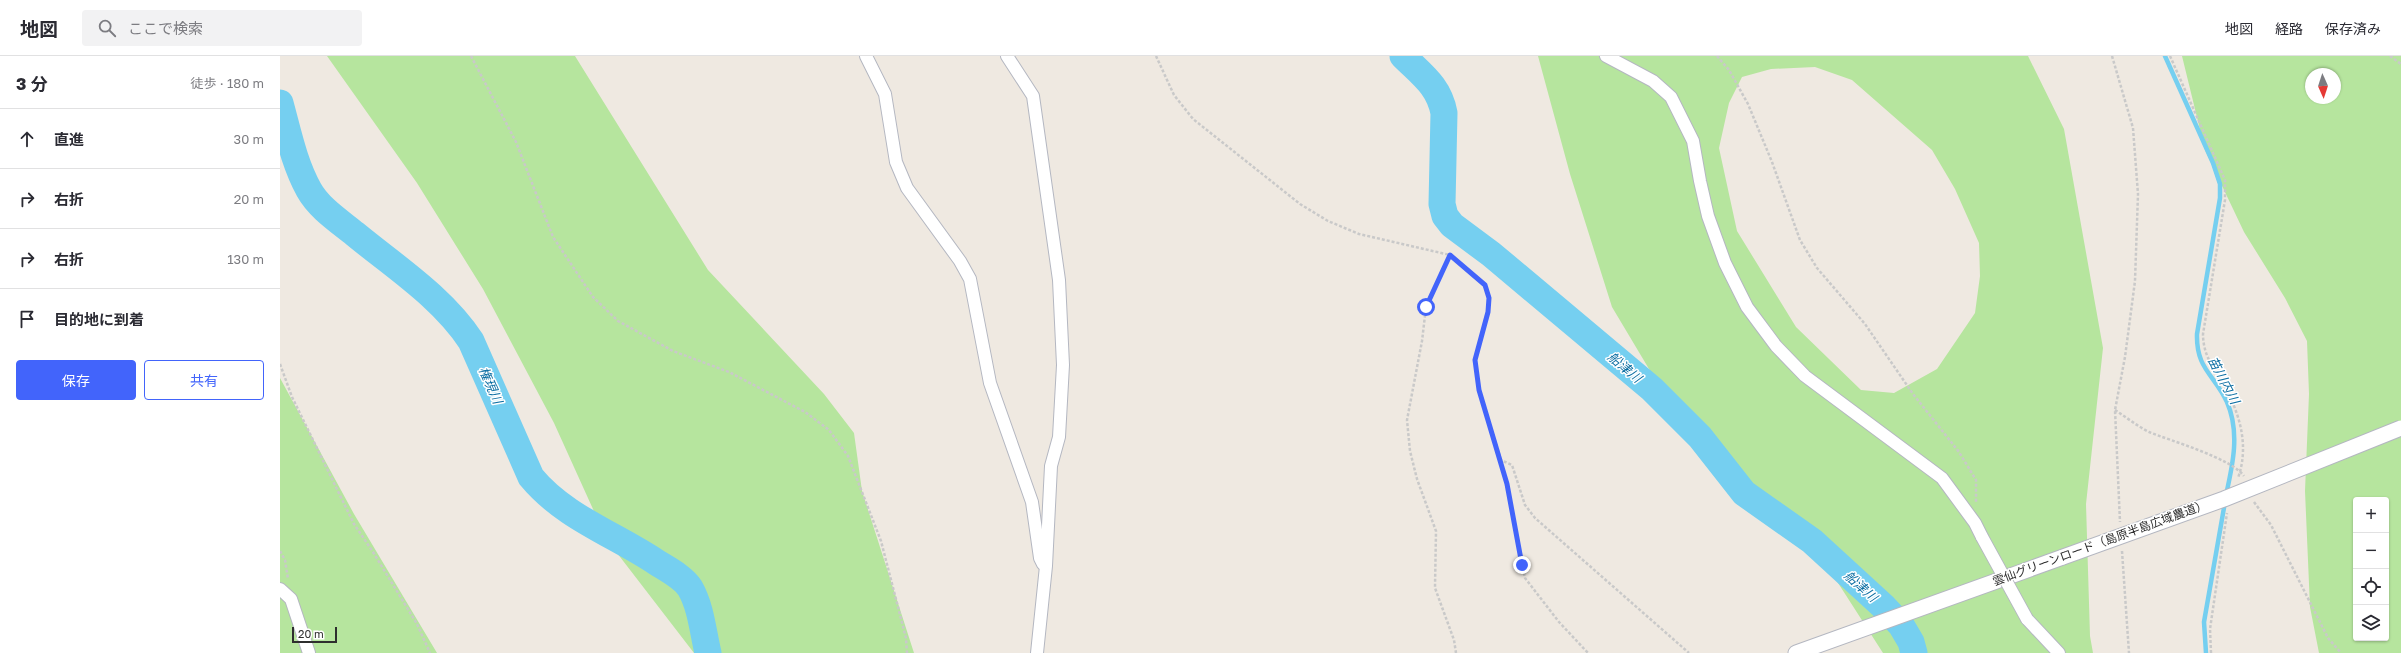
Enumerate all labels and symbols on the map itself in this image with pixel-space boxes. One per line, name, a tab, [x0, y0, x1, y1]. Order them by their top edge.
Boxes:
north arrow	[2305, 68, 2341, 104]
route start	[1417, 298, 1435, 316]
water label: 船津川	[1605, 348, 1647, 387]
water label: 苗川内川	[2205, 353, 2244, 408]
water label: 権現川	[476, 364, 507, 408]
street label: 雲仙グリーンロード（島原半島広域農道）	[1990, 497, 2209, 588]
route end	[1513, 556, 1531, 574]
water label: 船津川	[1841, 567, 1882, 606]
scale bar	[292, 625, 337, 644]

